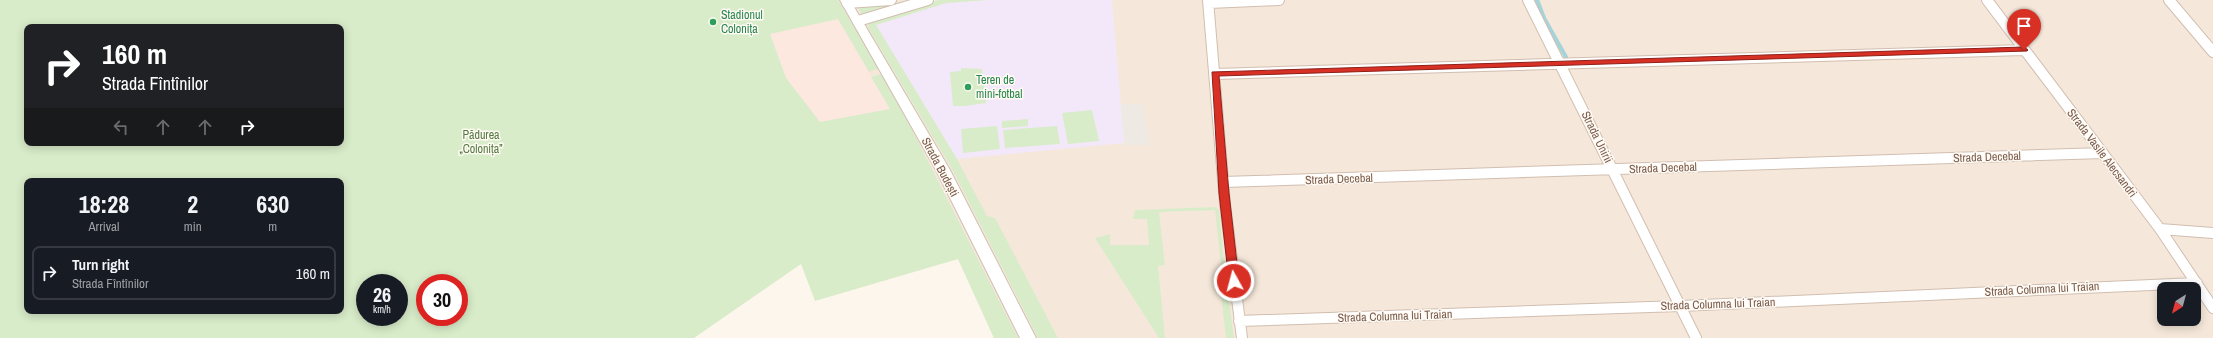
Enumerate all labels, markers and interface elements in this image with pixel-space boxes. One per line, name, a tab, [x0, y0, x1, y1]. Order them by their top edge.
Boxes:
place label: Stadionul Colonița	[721, 7, 763, 37]
pin	[2007, 9, 2041, 50]
icon: arrive	[2013, 15, 2035, 37]
marker: Stadionul Colonița	[708, 17, 718, 27]
text: 160 m	[102, 35, 167, 73]
icon: right	[36, 40, 88, 92]
text: Strada Fîntînilor	[102, 71, 208, 96]
place label: Teren de mini-fotbal	[976, 72, 1023, 102]
marker: Teren de mini-fotbal	[963, 82, 973, 92]
street label: Strada Vasile Alecsandri	[2063, 105, 2141, 201]
street label: Strada Unirii	[1578, 108, 1616, 166]
icon: left	[110, 116, 132, 138]
icon: ahead	[152, 116, 174, 138]
icon: ahead	[194, 116, 216, 138]
icon: right	[236, 116, 258, 138]
park label: Pădurea „Colonița”	[459, 127, 503, 157]
street label: Strada Budești	[918, 135, 962, 199]
street label: Strada Decebal	[1953, 148, 2021, 166]
street label: Strada Decebal	[1629, 159, 1697, 177]
street label: Strada Decebal	[1305, 170, 1373, 188]
text: 18:28	[79, 188, 129, 220]
text: 2	[187, 188, 198, 220]
text: 630	[256, 188, 289, 220]
text: Arrival	[89, 218, 119, 235]
text: min	[184, 218, 202, 235]
text: m	[268, 218, 277, 235]
text: Turn right	[72, 254, 129, 275]
position arrow	[1213, 260, 1255, 302]
icon: right	[38, 262, 60, 284]
text: 160 m	[296, 263, 330, 284]
speed limit sign: 30	[416, 274, 468, 326]
text: Strada Fîntînilor	[72, 275, 148, 292]
street label: Strada Columna lui Traian	[1984, 278, 2100, 300]
text: 26	[373, 281, 391, 308]
north arrow	[2157, 282, 2201, 326]
map controls	[2157, 282, 2201, 326]
street label: Strada Columna lui Traian	[1660, 294, 1776, 314]
text: km/h	[373, 303, 391, 316]
street label: Strada Columna lui Traian	[1337, 306, 1453, 326]

